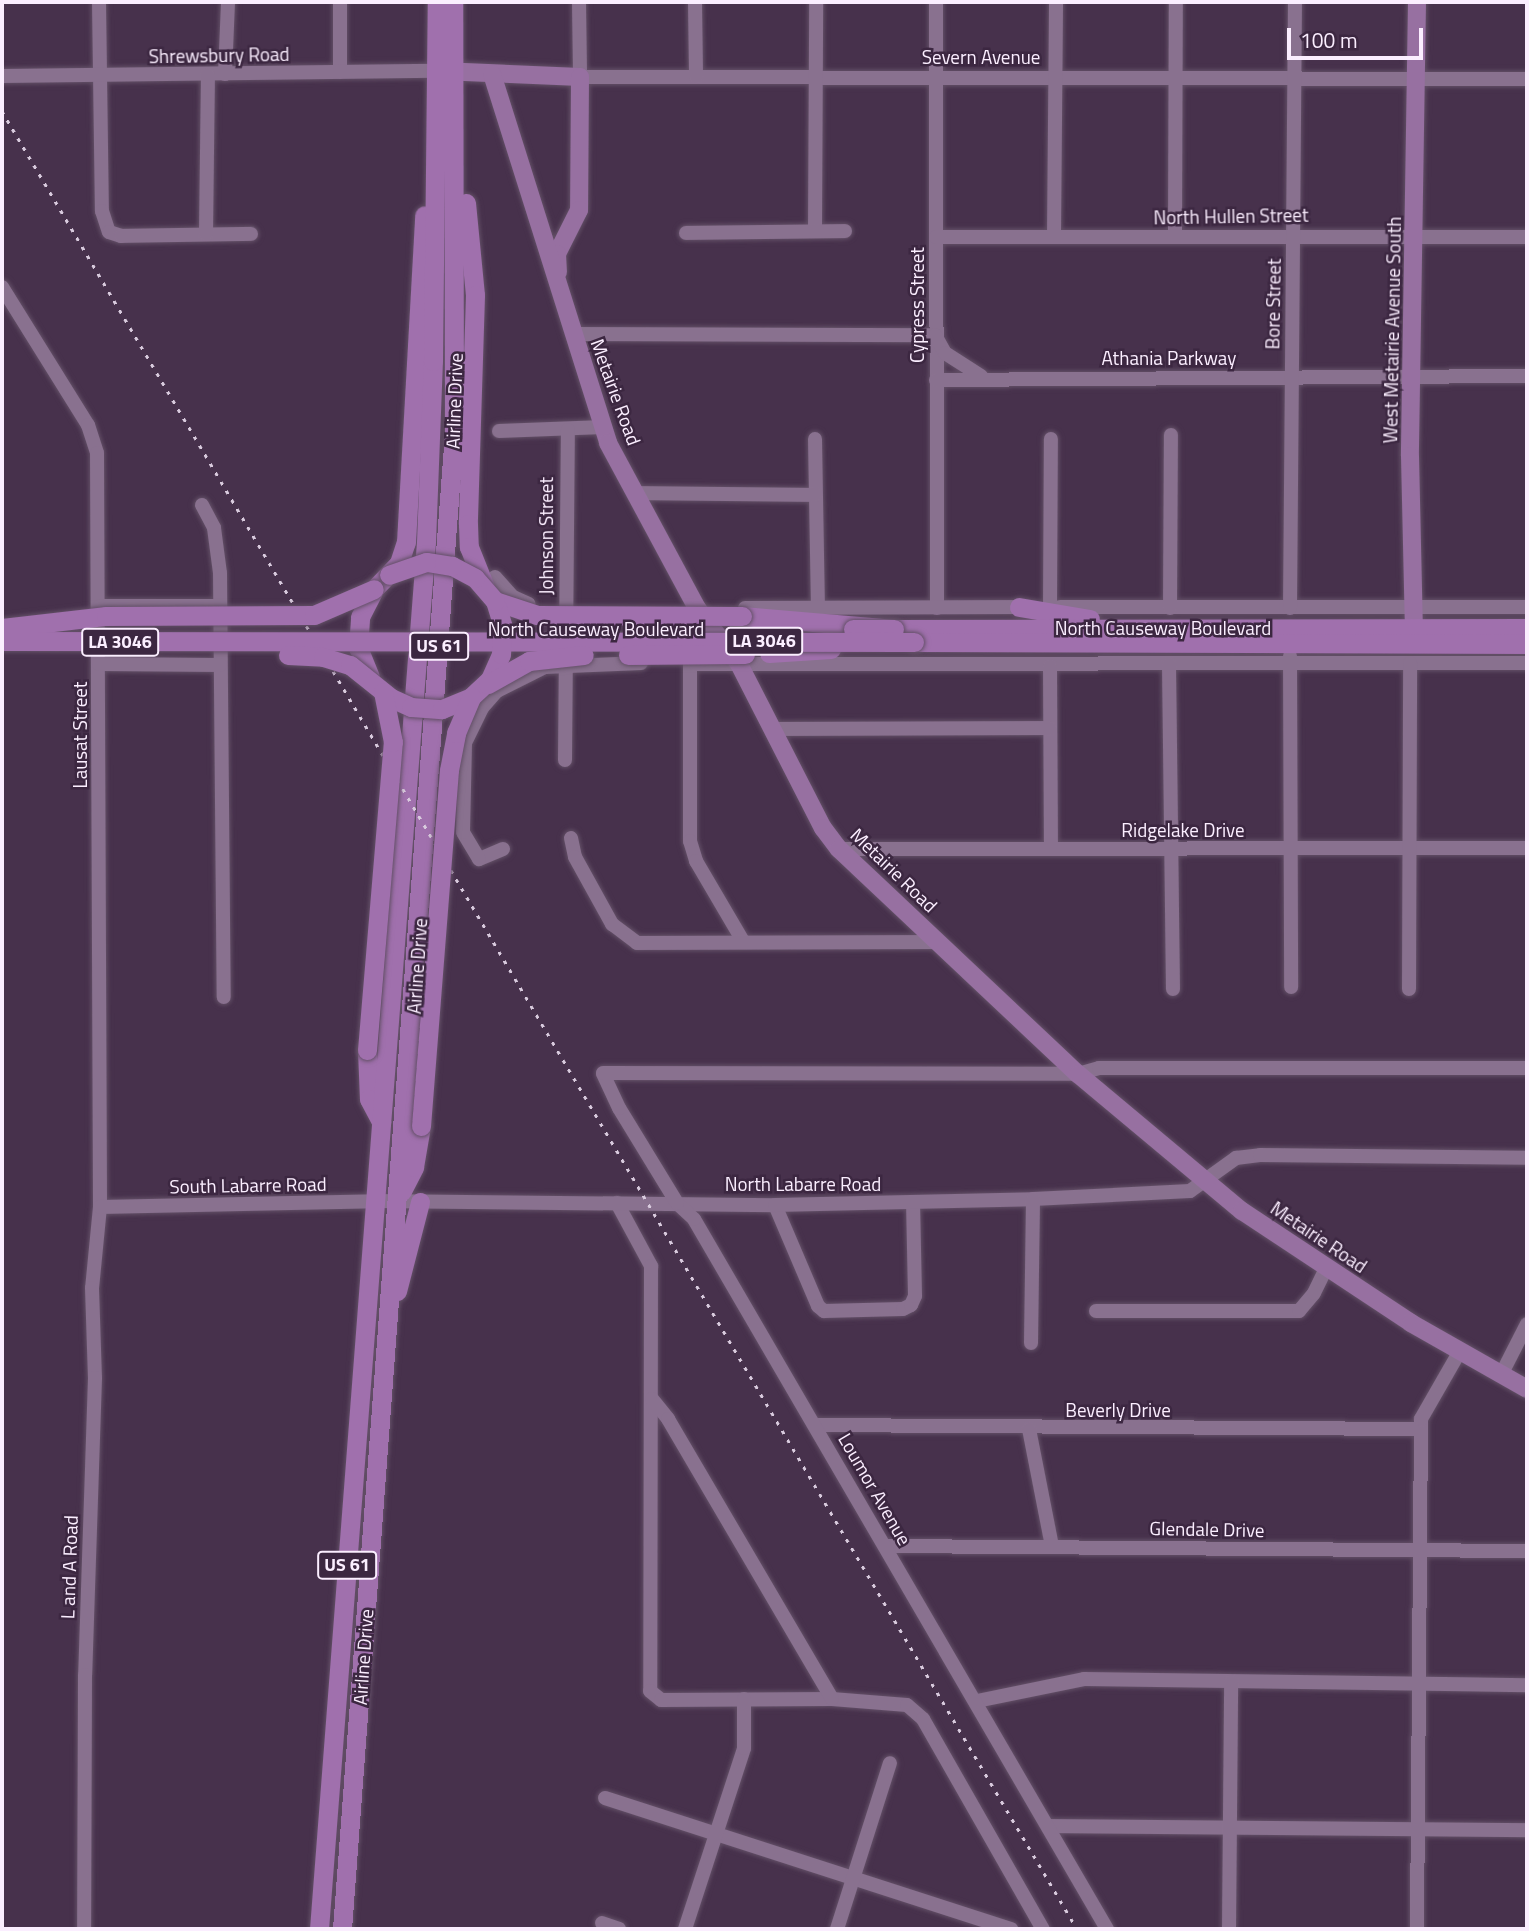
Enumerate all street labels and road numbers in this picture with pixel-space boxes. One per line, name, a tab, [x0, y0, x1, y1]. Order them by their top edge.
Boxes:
street label: Shrewsbury Road	[148, 42, 290, 68]
street label: Severn Avenue	[922, 46, 1040, 68]
street label: North Hullen Street	[1153, 203, 1309, 229]
street label: West Metairie Avenue South	[1379, 216, 1405, 444]
street label: Cypress Street	[906, 247, 928, 363]
street label: Bore Street	[1261, 258, 1285, 350]
street label: Metairie Road	[586, 336, 646, 448]
street label: Athania Parkway	[1102, 347, 1236, 369]
street label: Airline Drive	[441, 353, 467, 449]
street label: Johnson Street	[535, 477, 557, 595]
street label: North Causeway Boulevard	[1055, 617, 1271, 639]
street label: North Causeway Boulevard	[488, 618, 704, 640]
road number: LA 3046	[724, 626, 804, 656]
road number: LA 3046	[80, 628, 160, 656]
road number: US 61	[408, 632, 471, 660]
street label: Lausat Street	[69, 682, 91, 788]
street label: Ridgelake Drive	[1121, 819, 1245, 841]
street label: Metairie Road	[846, 823, 942, 917]
street label: Airline Drive	[402, 917, 432, 1015]
street label: South Labarre Road	[169, 1172, 327, 1198]
street label: North Labarre Road	[725, 1173, 881, 1195]
street label: Metairie Road	[1266, 1196, 1372, 1278]
street label: Beverly Drive	[1065, 1399, 1171, 1421]
street label: Loumor Avenue	[834, 1429, 916, 1549]
street label: L and A Road	[56, 1515, 82, 1619]
street label: Glendale Drive	[1149, 1517, 1265, 1541]
road number: US 61	[316, 1550, 378, 1580]
street label: Airline Drive	[348, 1608, 378, 1706]

